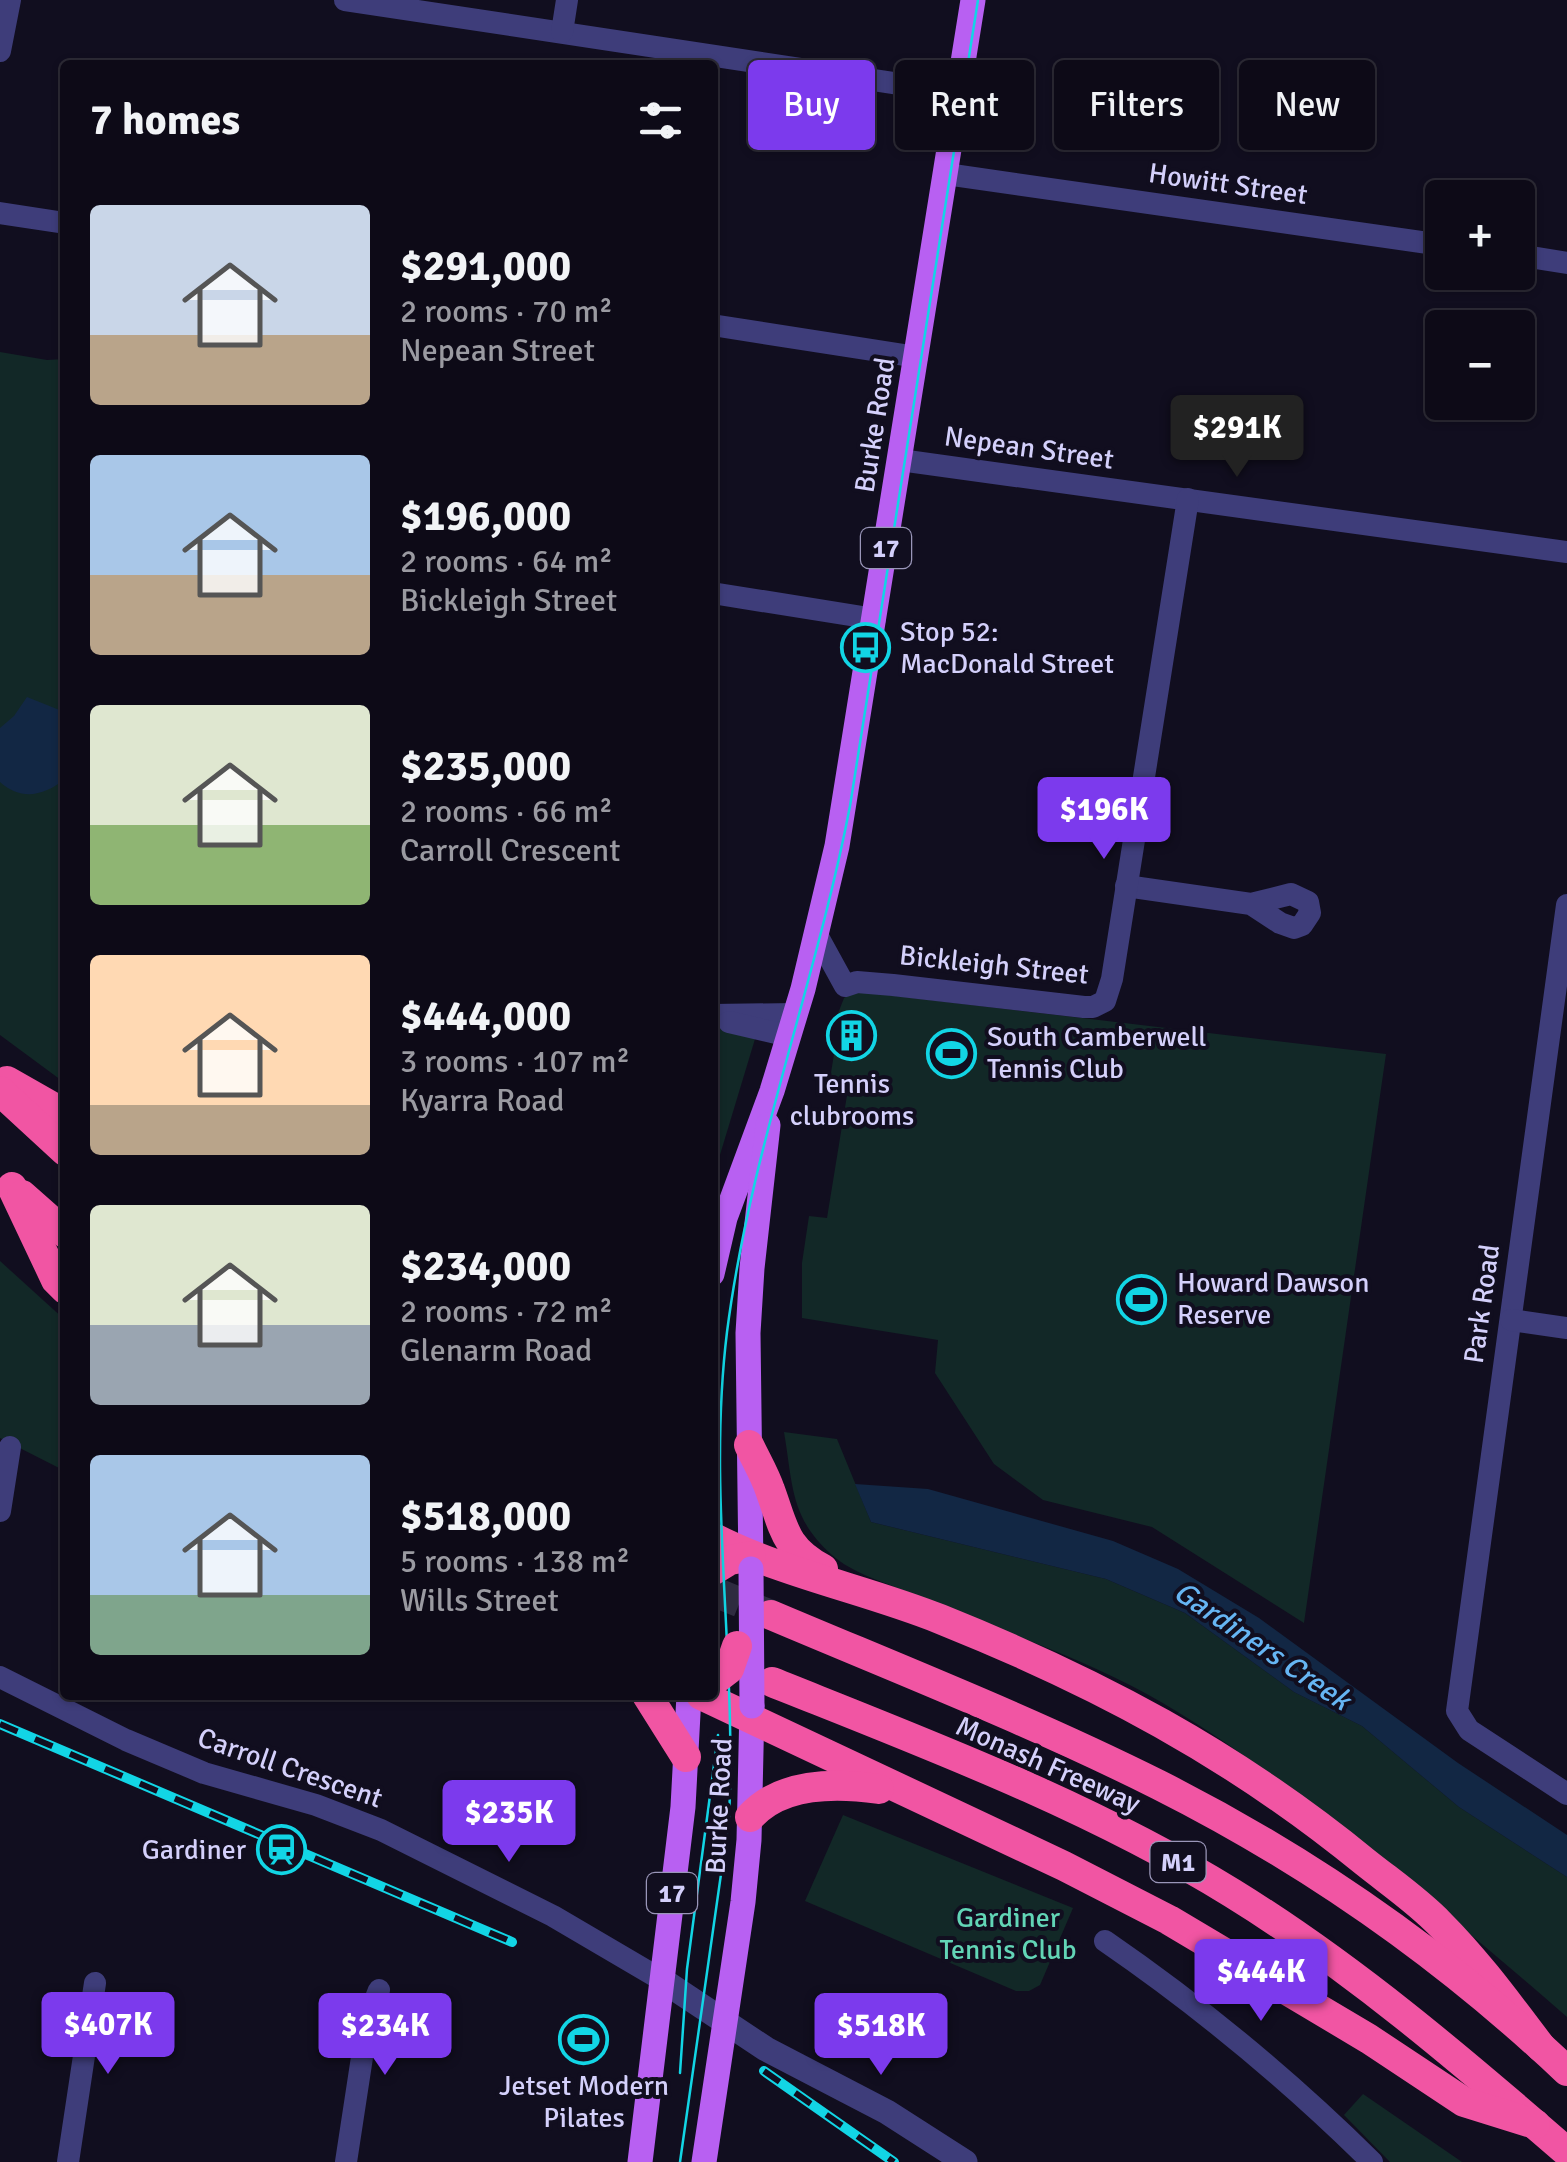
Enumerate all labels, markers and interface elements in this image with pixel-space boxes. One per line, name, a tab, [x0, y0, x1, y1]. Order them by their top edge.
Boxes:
chip: Buy	[748, 60, 875, 150]
chip: Rent	[895, 60, 1034, 150]
chip: Filters	[1054, 60, 1219, 150]
chip: New	[1239, 60, 1375, 150]
icon: filters	[633, 93, 688, 148]
text: 7 homes	[90, 95, 240, 146]
street label: Howitt Street	[1146, 156, 1310, 212]
map controls	[1425, 180, 1535, 420]
button: +	[1425, 180, 1535, 290]
text: $291,000	[400, 241, 571, 292]
icon: home	[170, 245, 290, 365]
text: 2 rooms · 70 m²	[400, 292, 613, 331]
button: −	[1425, 310, 1535, 420]
text: Nepean Street	[400, 331, 595, 370]
street label: Burke Road	[848, 355, 902, 495]
pin: $291K	[1167, 395, 1307, 480]
text: $291K	[1193, 408, 1281, 447]
street label: Nepean Street	[942, 419, 1116, 477]
text: $196,000	[400, 491, 571, 542]
icon: home	[170, 495, 290, 615]
road number: 17	[861, 528, 911, 568]
text: 2 rooms · 64 m²	[400, 542, 613, 581]
text: Bickleigh Street	[400, 581, 617, 620]
place label: Stop 52: MacDonald Street	[900, 615, 1114, 681]
bus stop icon: Stop 52: MacDonald Street	[839, 622, 891, 674]
text: $235,000	[400, 741, 571, 792]
icon: home	[170, 745, 290, 865]
pin: $196K	[1034, 777, 1174, 862]
text: $196K	[1060, 790, 1148, 829]
text: 2 rooms · 66 m²	[400, 792, 613, 831]
text: Carroll Crescent	[400, 831, 621, 870]
street label: Bickleigh Street	[898, 938, 1090, 992]
text: $444,000	[400, 991, 571, 1042]
icon: home	[170, 995, 290, 1115]
building icon: Tennis clubrooms	[826, 1010, 878, 1062]
place label: South Camberwell Tennis Club	[987, 1020, 1207, 1086]
sports icon: South Camberwell Tennis Club	[926, 1027, 978, 1079]
text: 3 rooms · 107 m²	[400, 1042, 630, 1081]
place label: Tennis clubrooms	[790, 1067, 914, 1133]
text: Kyarra Road	[400, 1081, 564, 1120]
text: $234,000	[400, 1241, 571, 1292]
street label: Park Road	[1457, 1242, 1507, 1366]
icon: home	[170, 1245, 290, 1365]
place label: Howard Dawson Reserve	[1177, 1266, 1369, 1332]
sports icon: Howard Dawson Reserve	[1116, 1273, 1168, 1325]
text: 2 rooms · 72 m²	[400, 1292, 613, 1331]
text: Glenarm Road	[400, 1331, 592, 1370]
text: $518,000	[400, 1491, 571, 1542]
icon: home	[170, 1495, 290, 1615]
text: 5 rooms · 138 m²	[400, 1542, 630, 1581]
water label: Gardiners Creek	[1167, 1573, 1360, 1720]
text: Wills Street	[400, 1581, 559, 1620]
street label: Monash Freeway	[950, 1709, 1146, 1821]
street label: Carroll Crescent	[193, 1721, 387, 1816]
street label: Burke Road	[698, 1737, 740, 1875]
pin: $235K	[439, 1780, 579, 1865]
text: $235K	[465, 1793, 553, 1832]
station icon: Gardiner	[255, 1824, 307, 1876]
place label: Gardiner	[142, 1833, 247, 1867]
road number: M1	[1150, 1842, 1206, 1882]
road number: 17	[647, 1873, 697, 1913]
park label: Gardiner Tennis Club	[940, 1901, 1076, 1967]
pin: $444K	[1191, 1939, 1331, 2024]
text: $444K	[1217, 1952, 1305, 1991]
pin: $407K	[38, 1992, 178, 2077]
pin: $234K	[315, 1993, 455, 2078]
pin: $518K	[811, 1993, 951, 2078]
text: $407K	[64, 2005, 152, 2044]
text: $234K	[341, 2006, 429, 2045]
text: $518K	[837, 2006, 925, 2045]
sports icon: Jetset Modern Pilates	[558, 2013, 610, 2065]
place label: Jetset Modern Pilates	[499, 2069, 669, 2135]

